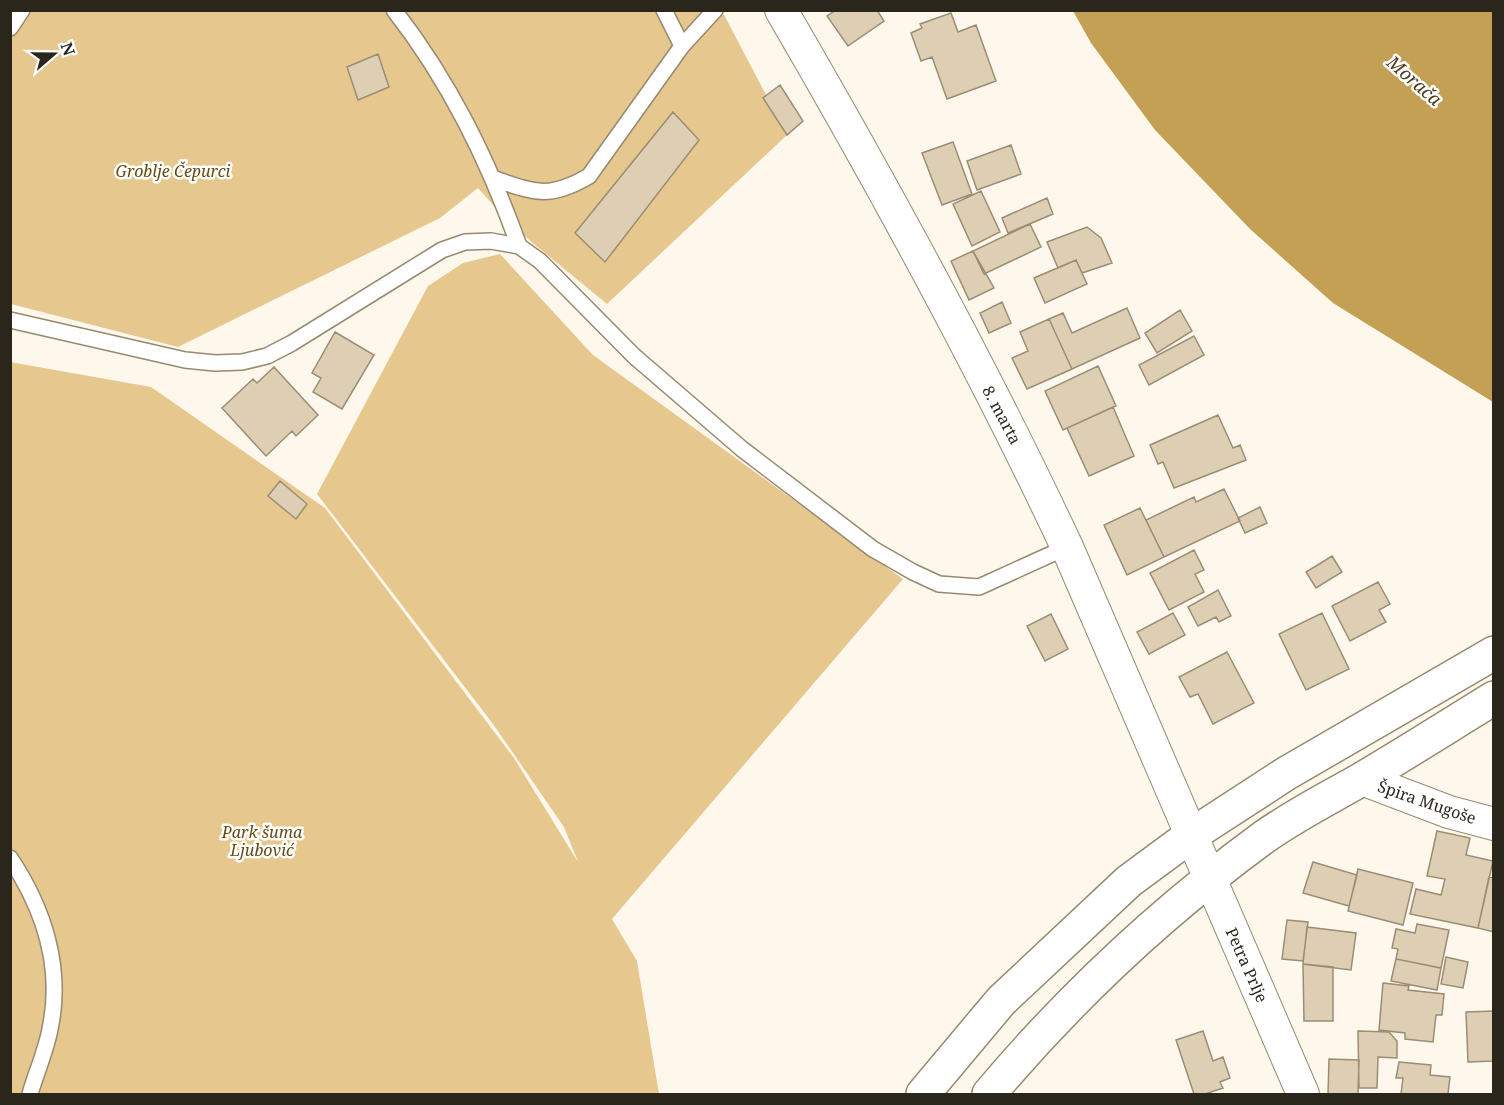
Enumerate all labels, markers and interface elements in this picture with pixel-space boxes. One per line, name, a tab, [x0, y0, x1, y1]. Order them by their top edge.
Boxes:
north arrow	[24, 24, 84, 84]
text: N	[56, 39, 81, 59]
water label: Morača	[1382, 49, 1447, 111]
park label: Groblje Čepurci	[116, 160, 231, 182]
street label: 8. marta	[977, 382, 1027, 448]
street label: Špira Mugoše	[1375, 775, 1479, 829]
park label: Park šuma Ljubović	[221, 821, 303, 861]
street label: Petra Prlje	[1221, 924, 1273, 1006]

